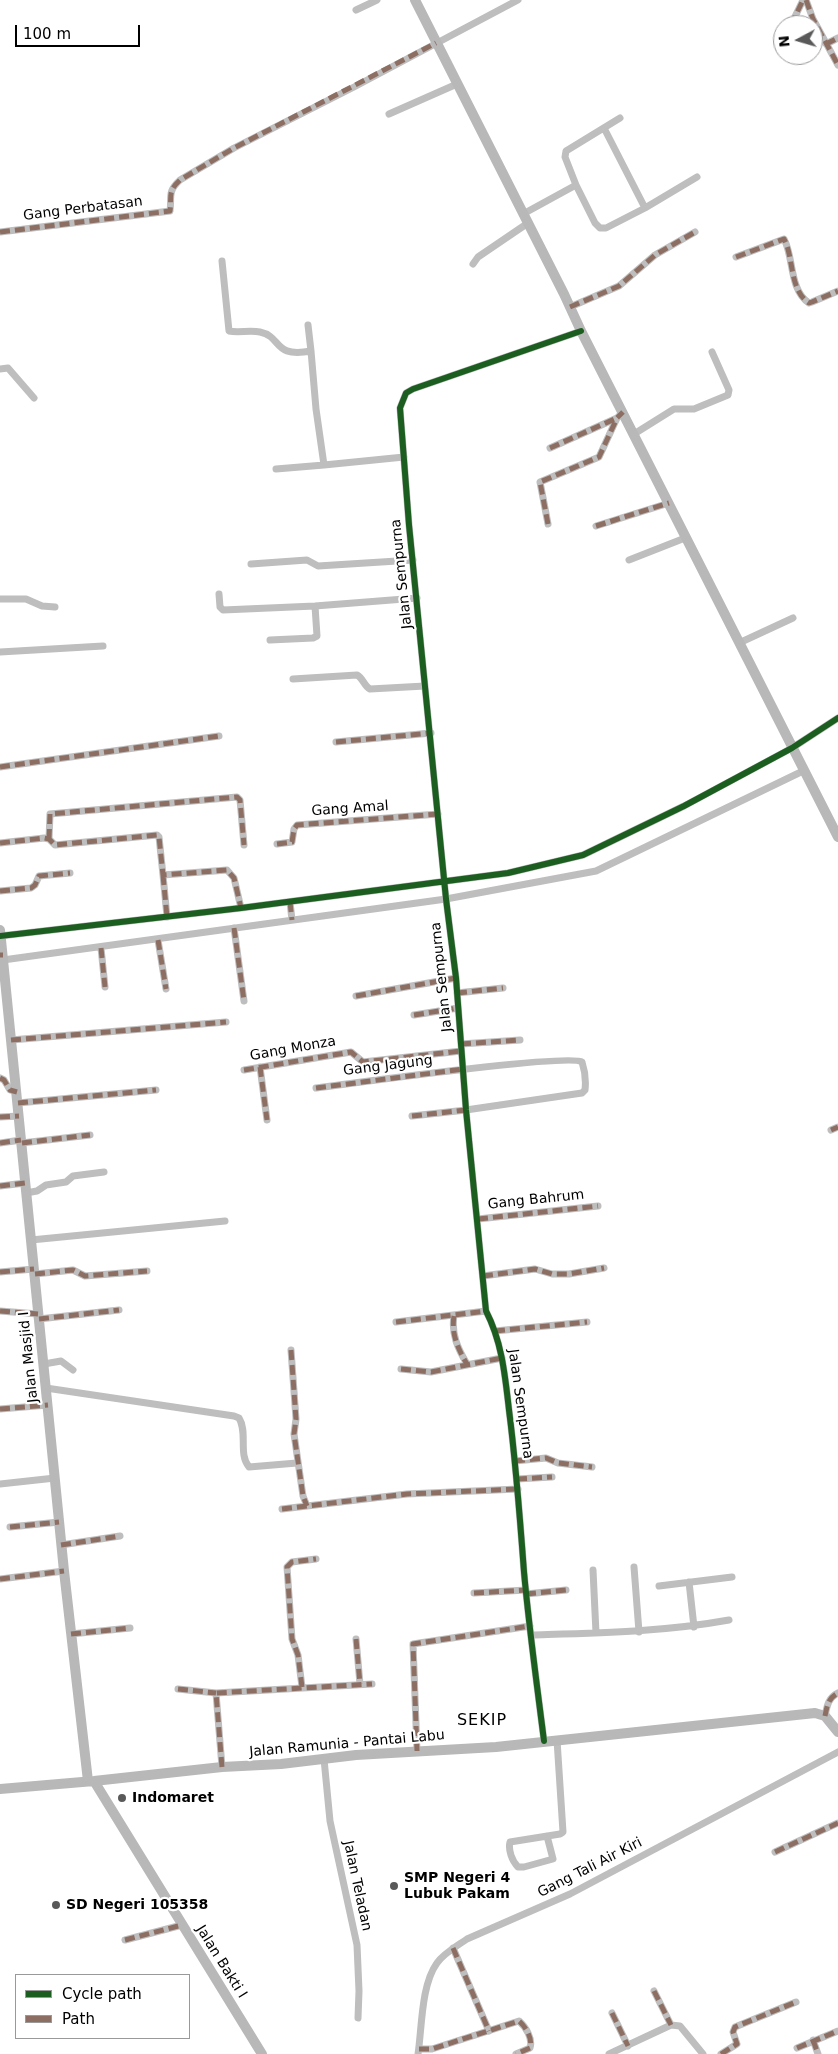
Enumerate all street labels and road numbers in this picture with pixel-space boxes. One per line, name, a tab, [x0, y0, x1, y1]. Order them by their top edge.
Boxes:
street label: Gang Perbatasan	[22, 193, 144, 225]
street label: Jalan Sempurna	[388, 518, 416, 630]
street label: Gang Amal	[311, 798, 389, 820]
street label: Jalan Sempurna	[428, 921, 456, 1033]
street label: Gang Monza	[249, 1033, 337, 1065]
street label: Gang Jagung	[342, 1052, 434, 1080]
street label: Gang Bahrum	[487, 1187, 585, 1213]
street label: Jalan Masjid I	[16, 1311, 42, 1403]
street label: Jalan Sempurna	[504, 1348, 536, 1460]
street label: Jalan Ramunia - Pantai Labu	[249, 1727, 445, 1761]
street label: Gang Tali Air Kiri	[535, 1834, 645, 1902]
street label: Jalan Teladan	[339, 1839, 375, 1933]
street label: Jalan Bakti I	[192, 1922, 250, 2002]

